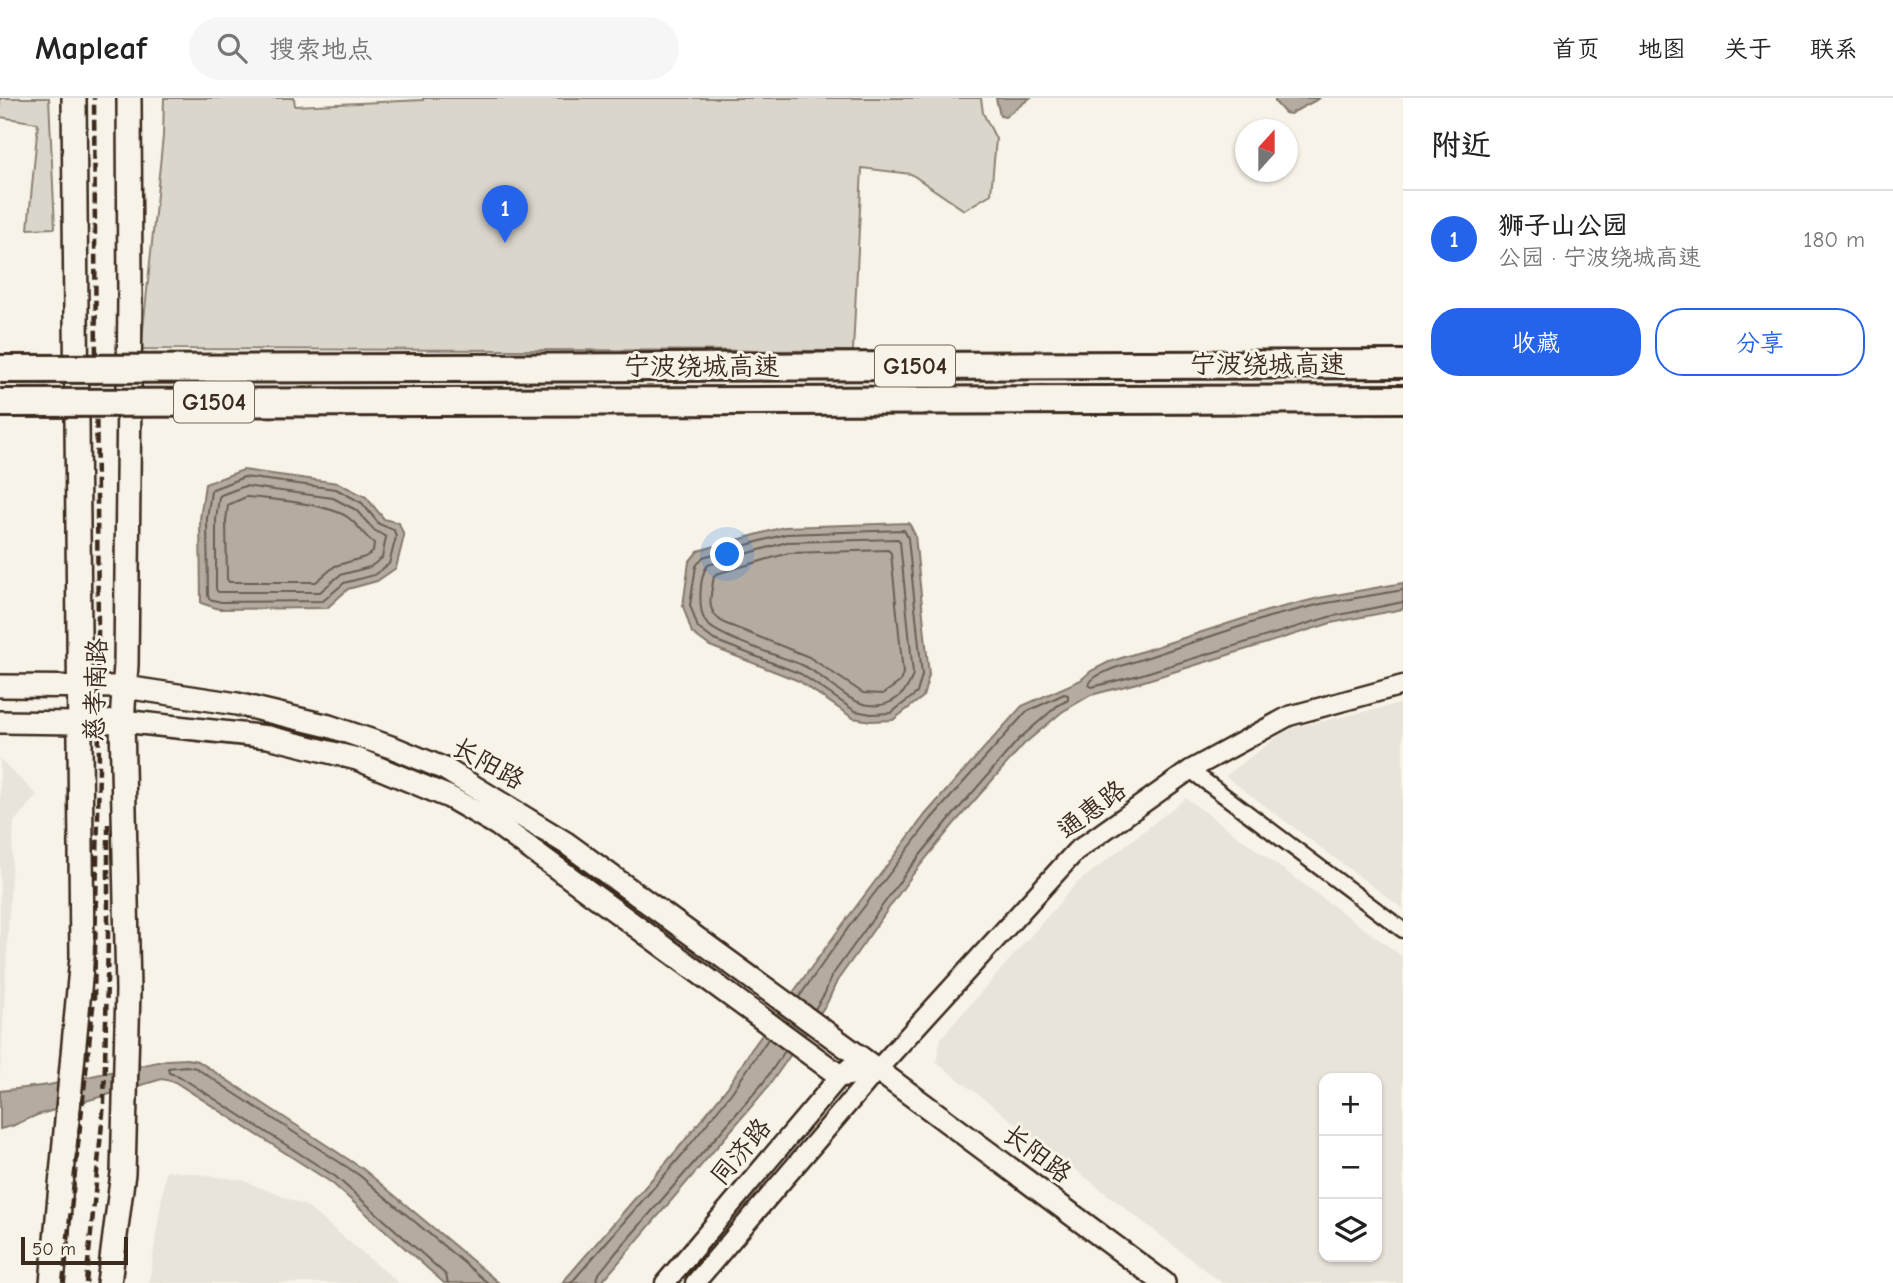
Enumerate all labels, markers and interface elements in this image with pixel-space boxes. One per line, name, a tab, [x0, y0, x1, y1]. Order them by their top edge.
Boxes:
search box	[189, 17, 679, 80]
text: Mapleaf	[35, 29, 147, 67]
icon: search	[213, 29, 251, 67]
text: 搜索地点	[269, 35, 373, 65]
text: 首页	[1552, 35, 1600, 63]
text: 地图	[1638, 35, 1686, 63]
text: 关于	[1724, 35, 1772, 63]
text: 联系	[1810, 35, 1858, 63]
north arrow	[1235, 119, 1298, 182]
text: 附近	[1431, 128, 1491, 163]
pin: 1	[482, 185, 528, 243]
text: 狮子山公园	[1498, 211, 1628, 241]
text: 1	[1449, 226, 1459, 253]
text: 180 m	[1803, 226, 1865, 253]
text: 公园 · 宁波绕城高速	[1498, 244, 1701, 271]
button: 收藏	[1431, 308, 1641, 376]
button: 分享	[1655, 308, 1865, 376]
road number: G1504	[875, 345, 955, 386]
street label: 宁波绕城高速	[1190, 350, 1346, 380]
street label: 宁波绕城高速	[624, 352, 780, 382]
road number: G1504	[174, 382, 254, 422]
your location	[710, 537, 744, 571]
street label: 慈孝南路	[79, 638, 113, 742]
street label: 长阳路	[447, 732, 529, 796]
street label: 通惠路	[1052, 775, 1132, 845]
map controls	[1319, 1073, 1382, 1262]
button: +	[1319, 1073, 1382, 1136]
street label: 同济路	[704, 1112, 778, 1192]
street label: 长阳路	[997, 1119, 1077, 1189]
button: −	[1319, 1136, 1382, 1199]
button: layers	[1319, 1199, 1382, 1262]
scale bar	[21, 1234, 128, 1266]
text: 50 m	[32, 1238, 76, 1260]

